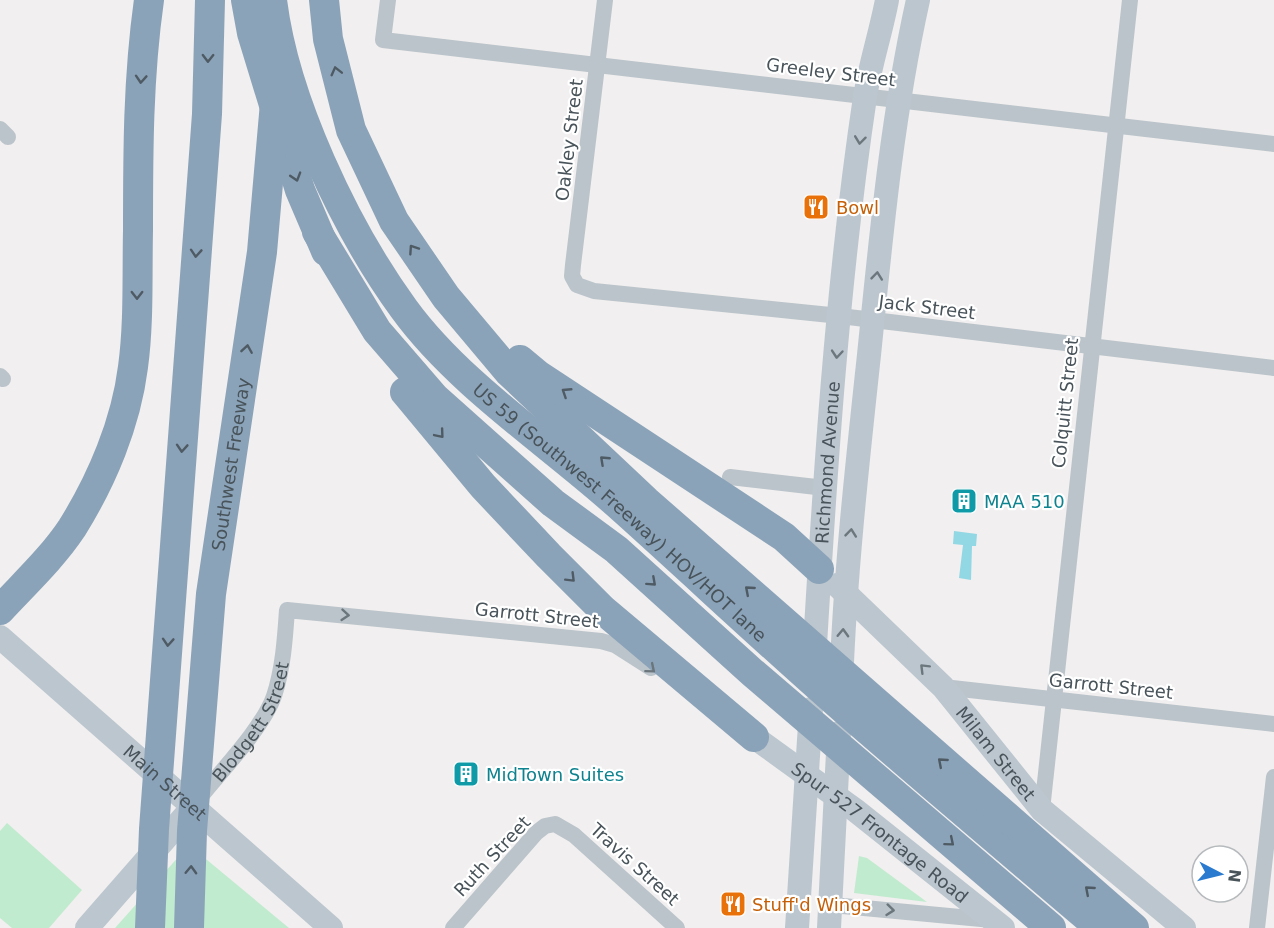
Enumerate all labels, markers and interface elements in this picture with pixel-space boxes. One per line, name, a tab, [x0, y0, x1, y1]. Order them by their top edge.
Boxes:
one-way arrow	[202, 54, 214, 63]
street label: Greeley Street	[765, 54, 897, 90]
one-way arrow	[330, 66, 343, 76]
one-way arrow	[135, 75, 148, 84]
street label: Oakley Street	[551, 78, 587, 202]
one-way arrow	[855, 135, 867, 144]
one-way arrow	[289, 171, 301, 182]
restaurant icon: Bowl	[801, 192, 831, 222]
place label: Bowl	[836, 197, 879, 218]
one-way arrow	[409, 244, 420, 255]
one-way arrow	[190, 248, 203, 258]
one-way arrow	[870, 272, 883, 281]
one-way arrow	[131, 290, 143, 299]
street label: Jack Street	[877, 291, 976, 323]
street label: Colquitt Street	[1048, 337, 1082, 469]
one-way arrow	[241, 345, 253, 354]
one-way arrow	[831, 350, 844, 359]
street label: Southwest Freeway	[207, 376, 254, 552]
street label: US 59 (Southwest Freeway) HOV/HOT lane	[469, 378, 771, 646]
street label: Richmond Avenue	[811, 380, 843, 544]
one-way arrow	[561, 389, 572, 400]
one-way arrow	[432, 427, 443, 438]
one-way arrow	[176, 443, 189, 452]
one-way arrow	[600, 456, 611, 467]
building icon: MAA 510	[949, 486, 979, 516]
place label: MAA 510	[984, 491, 1065, 512]
one-way arrow	[844, 528, 857, 537]
one-way arrow	[564, 571, 574, 582]
one-way arrow	[645, 575, 656, 586]
one-way arrow	[745, 587, 756, 598]
street label: Garrott Street	[474, 598, 600, 632]
one-way arrow	[341, 608, 350, 621]
one-way arrow	[836, 628, 849, 637]
one-way arrow	[162, 637, 175, 647]
street label: Blodgett Street	[208, 660, 292, 786]
one-way arrow	[644, 662, 655, 673]
one-way arrow	[920, 664, 930, 675]
street label: Garrott Street	[1048, 669, 1174, 703]
street label: Milam Street	[952, 702, 1040, 804]
street label: Main Street	[119, 740, 211, 824]
street label: Spur 527 Frontage Road	[788, 757, 973, 907]
one-way arrow	[939, 758, 949, 769]
building icon: MidTown Suites	[451, 759, 481, 789]
place label: MidTown Suites	[486, 764, 624, 785]
street label: Ruth Street	[450, 812, 534, 900]
street label: Travis Street	[586, 818, 684, 909]
one-way arrow	[943, 835, 954, 846]
north arrow	[1190, 844, 1250, 904]
one-way arrow	[185, 865, 198, 874]
text: N	[1224, 868, 1245, 884]
one-way arrow	[1085, 886, 1096, 897]
restaurant icon: Stuff'd Wings	[718, 889, 748, 919]
place label: Stuff'd Wings	[752, 894, 871, 915]
one-way arrow	[886, 903, 895, 916]

